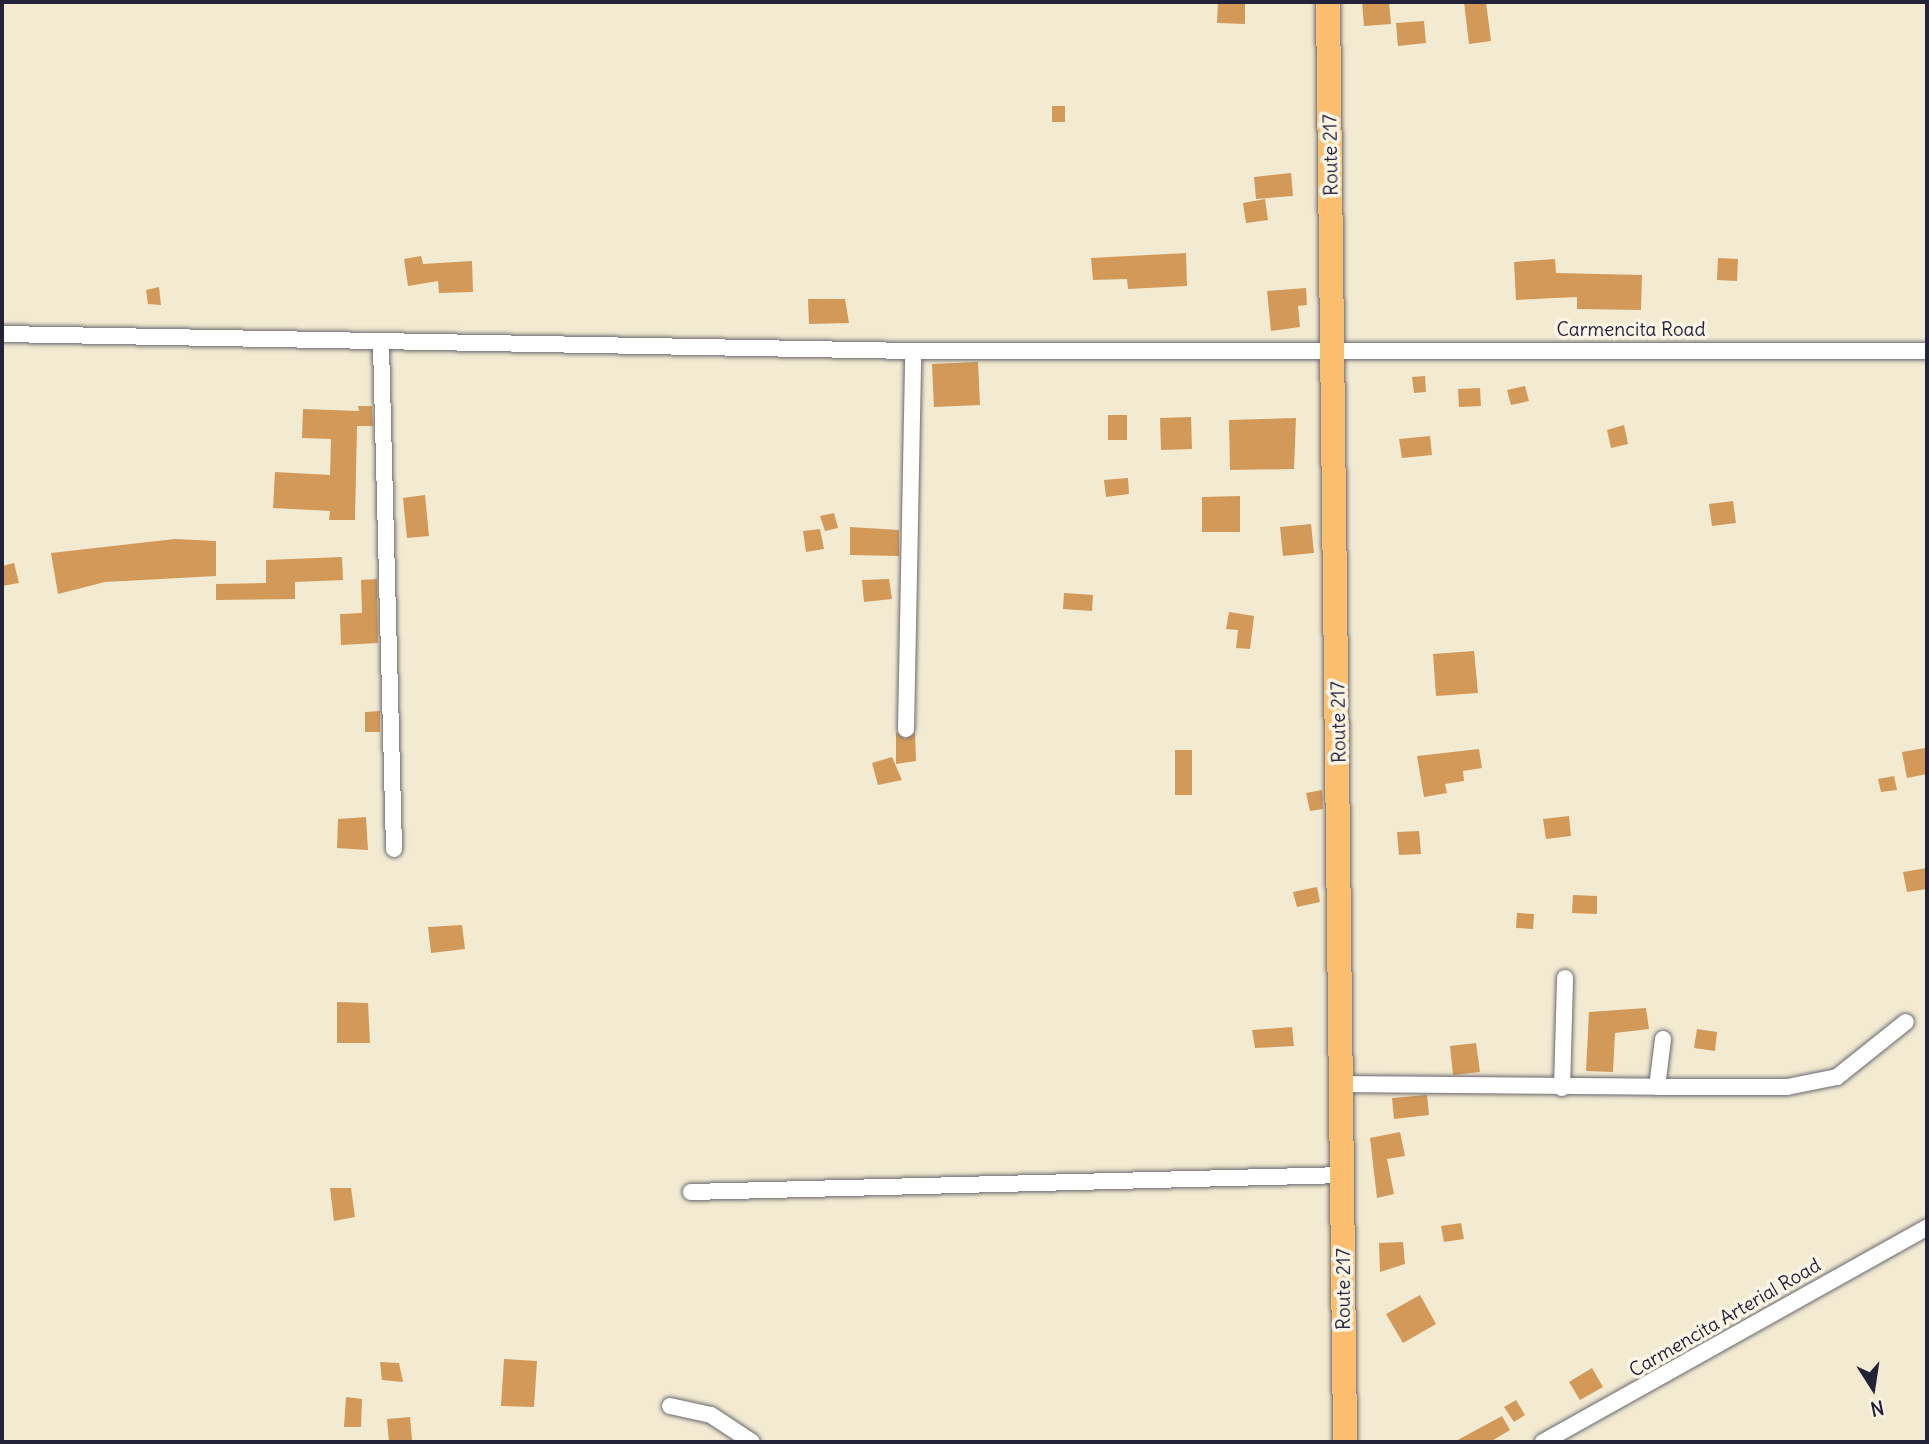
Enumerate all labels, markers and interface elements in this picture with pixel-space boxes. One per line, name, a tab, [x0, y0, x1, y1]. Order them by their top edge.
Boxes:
street label: Route 217	[1319, 114, 1343, 196]
street label: Carmencita Road	[1556, 319, 1706, 341]
street label: Route 217	[1327, 681, 1351, 763]
street label: Route 217	[1333, 1248, 1355, 1330]
street label: Carmencita Arterial Road	[1625, 1254, 1825, 1382]
north arrow	[1838, 1353, 1908, 1423]
text: N	[1868, 1395, 1886, 1422]

